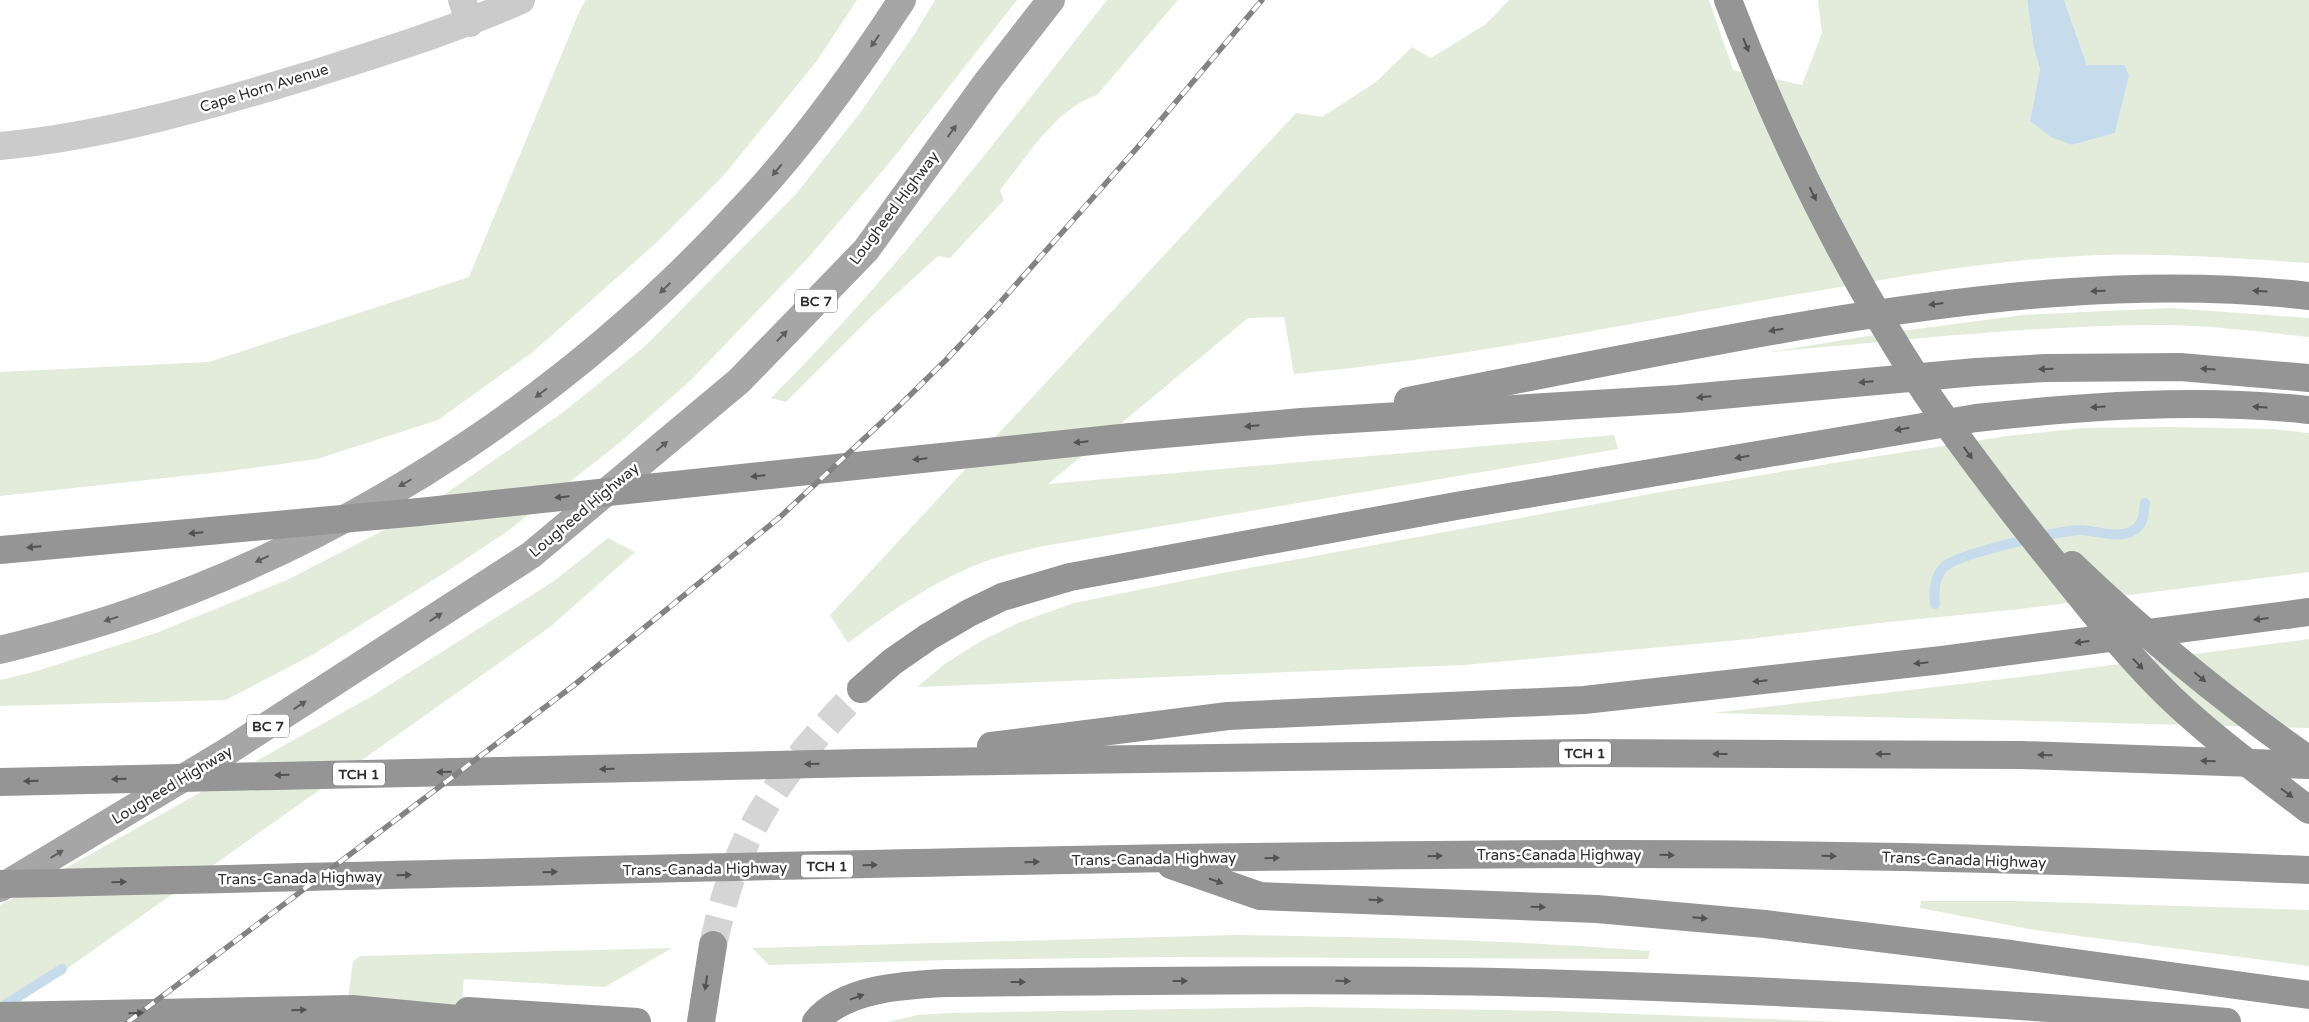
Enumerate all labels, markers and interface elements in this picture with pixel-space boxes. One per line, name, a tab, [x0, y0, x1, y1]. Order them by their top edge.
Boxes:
one-way arrow	[870, 34, 880, 47]
one-way arrow	[1743, 38, 1750, 53]
street label: Cape Horn Avenue	[198, 60, 330, 116]
one-way arrow	[947, 124, 957, 138]
street label: Lougheed Highway	[845, 148, 943, 268]
one-way arrow	[771, 163, 782, 176]
one-way arrow	[1809, 186, 1817, 201]
one-way arrow	[659, 282, 671, 294]
one-way arrow	[2090, 287, 2106, 295]
one-way arrow	[2252, 287, 2268, 295]
road number: BC 7	[795, 290, 837, 312]
one-way arrow	[1928, 300, 1944, 308]
one-way arrow	[1767, 327, 1783, 335]
one-way arrow	[776, 331, 788, 343]
one-way arrow	[2200, 364, 2216, 372]
one-way arrow	[2038, 365, 2054, 373]
one-way arrow	[1858, 378, 1874, 386]
one-way arrow	[535, 387, 548, 398]
one-way arrow	[1696, 393, 1712, 401]
one-way arrow	[2252, 402, 2268, 410]
one-way arrow	[2090, 403, 2106, 411]
one-way arrow	[1244, 422, 1260, 430]
one-way arrow	[1893, 425, 1909, 433]
one-way arrow	[1073, 438, 1089, 446]
one-way arrow	[655, 440, 668, 451]
one-way arrow	[1963, 446, 1973, 460]
one-way arrow	[1734, 454, 1750, 462]
one-way arrow	[911, 455, 927, 463]
street label: Lougheed Highway	[526, 459, 642, 561]
one-way arrow	[750, 472, 766, 480]
one-way arrow	[399, 478, 412, 487]
one-way arrow	[553, 493, 569, 501]
one-way arrow	[188, 529, 204, 537]
one-way arrow	[26, 543, 42, 551]
one-way arrow	[255, 556, 269, 564]
one-way arrow	[429, 612, 443, 621]
one-way arrow	[103, 615, 118, 623]
one-way arrow	[2252, 615, 2268, 623]
one-way arrow	[2074, 638, 2090, 646]
one-way arrow	[2131, 658, 2143, 670]
one-way arrow	[1913, 659, 1929, 667]
one-way arrow	[2194, 671, 2206, 682]
one-way arrow	[1751, 677, 1767, 685]
one-way arrow	[293, 700, 306, 710]
road number: BC 7	[247, 714, 289, 738]
road number: TCH 1	[1559, 741, 1611, 764]
street label: Lougheed Highway	[108, 742, 236, 828]
one-way arrow	[1712, 750, 1728, 758]
one-way arrow	[1875, 750, 1891, 758]
one-way arrow	[2037, 751, 2053, 759]
one-way arrow	[2200, 757, 2216, 765]
one-way arrow	[804, 761, 820, 769]
road number: TCH 1	[333, 762, 385, 786]
one-way arrow	[598, 765, 614, 773]
one-way arrow	[436, 768, 452, 776]
one-way arrow	[273, 772, 289, 780]
one-way arrow	[111, 775, 127, 783]
one-way arrow	[23, 777, 39, 785]
one-way arrow	[2280, 788, 2294, 798]
street label: Trans-Canada Highway	[1477, 846, 1641, 864]
street label: Trans-Canada Highway	[1881, 848, 2047, 872]
one-way arrow	[50, 849, 63, 858]
street label: Trans-Canada Highway	[1072, 849, 1236, 869]
one-way arrow	[1659, 851, 1675, 859]
one-way arrow	[1427, 852, 1443, 860]
one-way arrow	[1264, 853, 1280, 861]
one-way arrow	[1822, 853, 1838, 861]
road number: TCH 1	[801, 854, 853, 878]
one-way arrow	[1024, 857, 1040, 865]
street label: Trans-Canada Highway	[623, 859, 787, 879]
one-way arrow	[862, 861, 878, 869]
street label: Trans-Canada Highway	[218, 868, 382, 888]
one-way arrow	[542, 868, 558, 876]
one-way arrow	[396, 871, 412, 879]
one-way arrow	[111, 877, 127, 885]
one-way arrow	[1209, 877, 1224, 885]
one-way arrow	[1368, 897, 1384, 905]
one-way arrow	[1530, 903, 1546, 911]
one-way arrow	[1693, 915, 1709, 923]
one-way arrow	[701, 976, 709, 992]
one-way arrow	[1173, 977, 1189, 985]
one-way arrow	[1010, 978, 1026, 986]
one-way arrow	[1335, 978, 1351, 986]
one-way arrow	[850, 993, 865, 1001]
one-way arrow	[291, 1006, 307, 1014]
one-way arrow	[128, 1009, 144, 1017]

